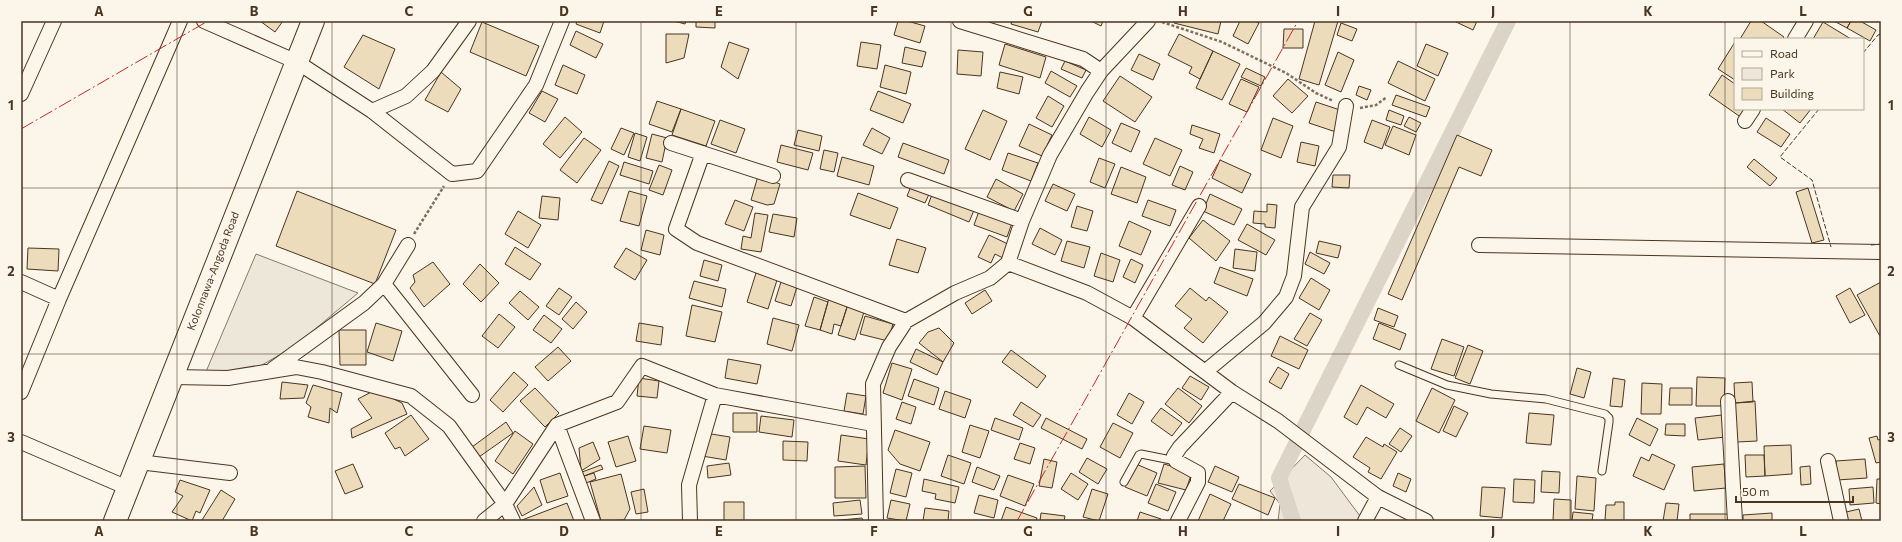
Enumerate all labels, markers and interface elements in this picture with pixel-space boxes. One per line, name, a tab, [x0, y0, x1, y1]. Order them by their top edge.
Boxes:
text: A	[94, 3, 104, 19]
text: B	[250, 3, 259, 19]
text: C	[405, 3, 414, 19]
text: D	[559, 3, 569, 19]
text: E	[715, 3, 723, 19]
text: F	[870, 3, 878, 19]
text: G	[1023, 3, 1033, 19]
text: H	[1178, 3, 1188, 19]
text: I	[1336, 3, 1340, 19]
text: J	[1491, 3, 1495, 19]
text: K	[1643, 3, 1653, 19]
text: L	[1799, 3, 1807, 19]
legend	[1734, 38, 1864, 110]
text: Road	[1770, 46, 1798, 60]
text: Park	[1770, 66, 1796, 80]
text: Building	[1770, 86, 1814, 100]
text: 1	[8, 97, 14, 113]
text: 1	[1888, 97, 1894, 113]
street label: Kolonnawa-Angoda Road	[184, 210, 241, 332]
text: 2	[7, 263, 15, 279]
text: 2	[1887, 263, 1895, 279]
text: 3	[7, 429, 15, 445]
text: 3	[1887, 429, 1895, 445]
scale bar	[1736, 478, 1853, 504]
text: 50 m	[1742, 484, 1770, 498]
text: A	[94, 523, 104, 539]
text: B	[250, 523, 259, 539]
text: C	[405, 523, 414, 539]
text: D	[559, 523, 569, 539]
text: E	[715, 523, 723, 539]
text: F	[870, 523, 878, 539]
text: G	[1023, 523, 1033, 539]
text: H	[1178, 523, 1188, 539]
text: I	[1336, 523, 1340, 539]
text: J	[1491, 523, 1495, 539]
text: K	[1643, 523, 1653, 539]
text: L	[1799, 523, 1807, 539]

